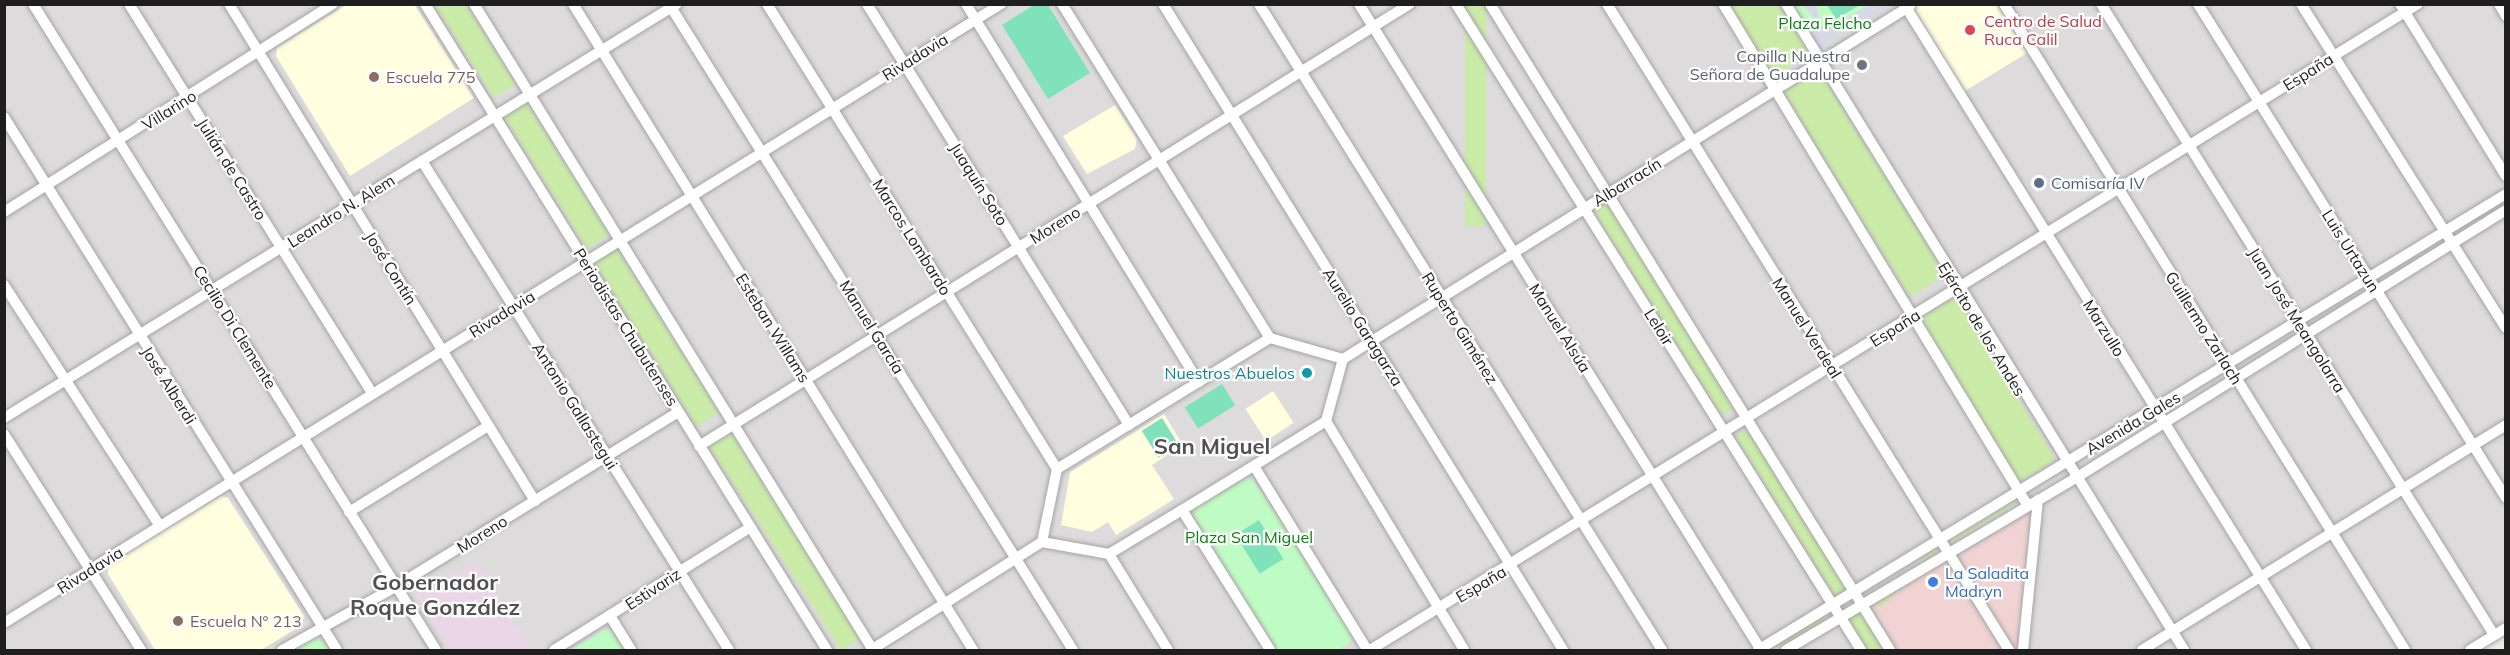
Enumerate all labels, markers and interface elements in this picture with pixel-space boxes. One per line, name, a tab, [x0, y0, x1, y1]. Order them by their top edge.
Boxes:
place label: Centro de Salud Ruca Calil	[1984, 11, 2102, 49]
park label: Plaza Felcho	[1778, 13, 1872, 33]
marker: Centro de Salud Ruca Calil	[1961, 21, 1979, 39]
street label: Rivadavia	[879, 29, 951, 85]
place label: Capilla Nuestra Señora de Guadalupe	[1690, 46, 1850, 84]
street label: España	[2279, 49, 2337, 95]
marker: Capilla Nuestra Señora de Guadalupe	[1855, 58, 1869, 72]
place label: Escuela 775	[386, 67, 475, 87]
marker: Escuela 775	[367, 70, 381, 84]
street label: Villarino	[138, 86, 200, 134]
street label: Julián de Castro	[193, 115, 271, 223]
street label: Juaquín Soto	[946, 139, 1012, 229]
street label: Albarracín	[1589, 153, 1665, 211]
street label: Leandro N. Alem	[284, 170, 398, 252]
place label: Comisaría IV	[2051, 173, 2145, 193]
street label: Marcos Lombardo	[868, 175, 956, 299]
marker: Comisaría IV	[2032, 176, 2046, 190]
street label: Moreno	[1026, 202, 1084, 248]
street label: Luis Urtazun	[2318, 206, 2384, 296]
street label: José Contín	[361, 228, 421, 308]
street label: Periodistas Chubutenses	[569, 244, 683, 410]
street label: Juan José Meangolarra	[2244, 244, 2350, 396]
street label: Ejército de los Andes	[1934, 258, 2030, 400]
street label: Cecilio Di Clemente	[189, 262, 281, 392]
street label: Aurelio Garagarza	[1319, 264, 1407, 390]
street label: Guillermo Zarlach	[2161, 268, 2247, 388]
street label: Ruperto Giménez	[1418, 269, 1502, 387]
street label: Esteban Willams	[732, 270, 814, 386]
street label: Manuel Verdeal	[1768, 274, 1846, 382]
street label: Manuel García	[836, 277, 908, 377]
street label: Manuel Alsúa	[1525, 280, 1595, 376]
street label: Rivadavia	[466, 286, 538, 342]
street label: Marzullo	[2079, 296, 2129, 360]
street label: Leloir	[1640, 305, 1678, 349]
street label: España	[1866, 305, 1924, 351]
street label: Antonio Gallastegui	[528, 339, 622, 473]
street label: José Alberdi	[137, 343, 201, 427]
place label: Nuestros Abuelos	[1165, 363, 1295, 383]
marker: Nuestros Abuelos	[1300, 366, 1314, 380]
street label: Avenida Gales	[2082, 387, 2184, 459]
district label: San Miguel	[1154, 434, 1270, 460]
street label: Moreno	[453, 511, 511, 557]
park label: Plaza San Miguel	[1185, 527, 1313, 547]
street label: Rivadavia	[54, 542, 126, 598]
street label: España	[1452, 562, 1510, 606]
place label: La Saladita Madryn	[1945, 563, 2029, 601]
street label: Estivariz	[622, 564, 684, 614]
district label: Gobernador Roque González	[350, 569, 520, 620]
marker: La Saladita Madryn	[1926, 575, 1940, 589]
place label: Escuela N° 213	[190, 611, 302, 631]
marker: Escuela N° 213	[171, 614, 185, 628]

